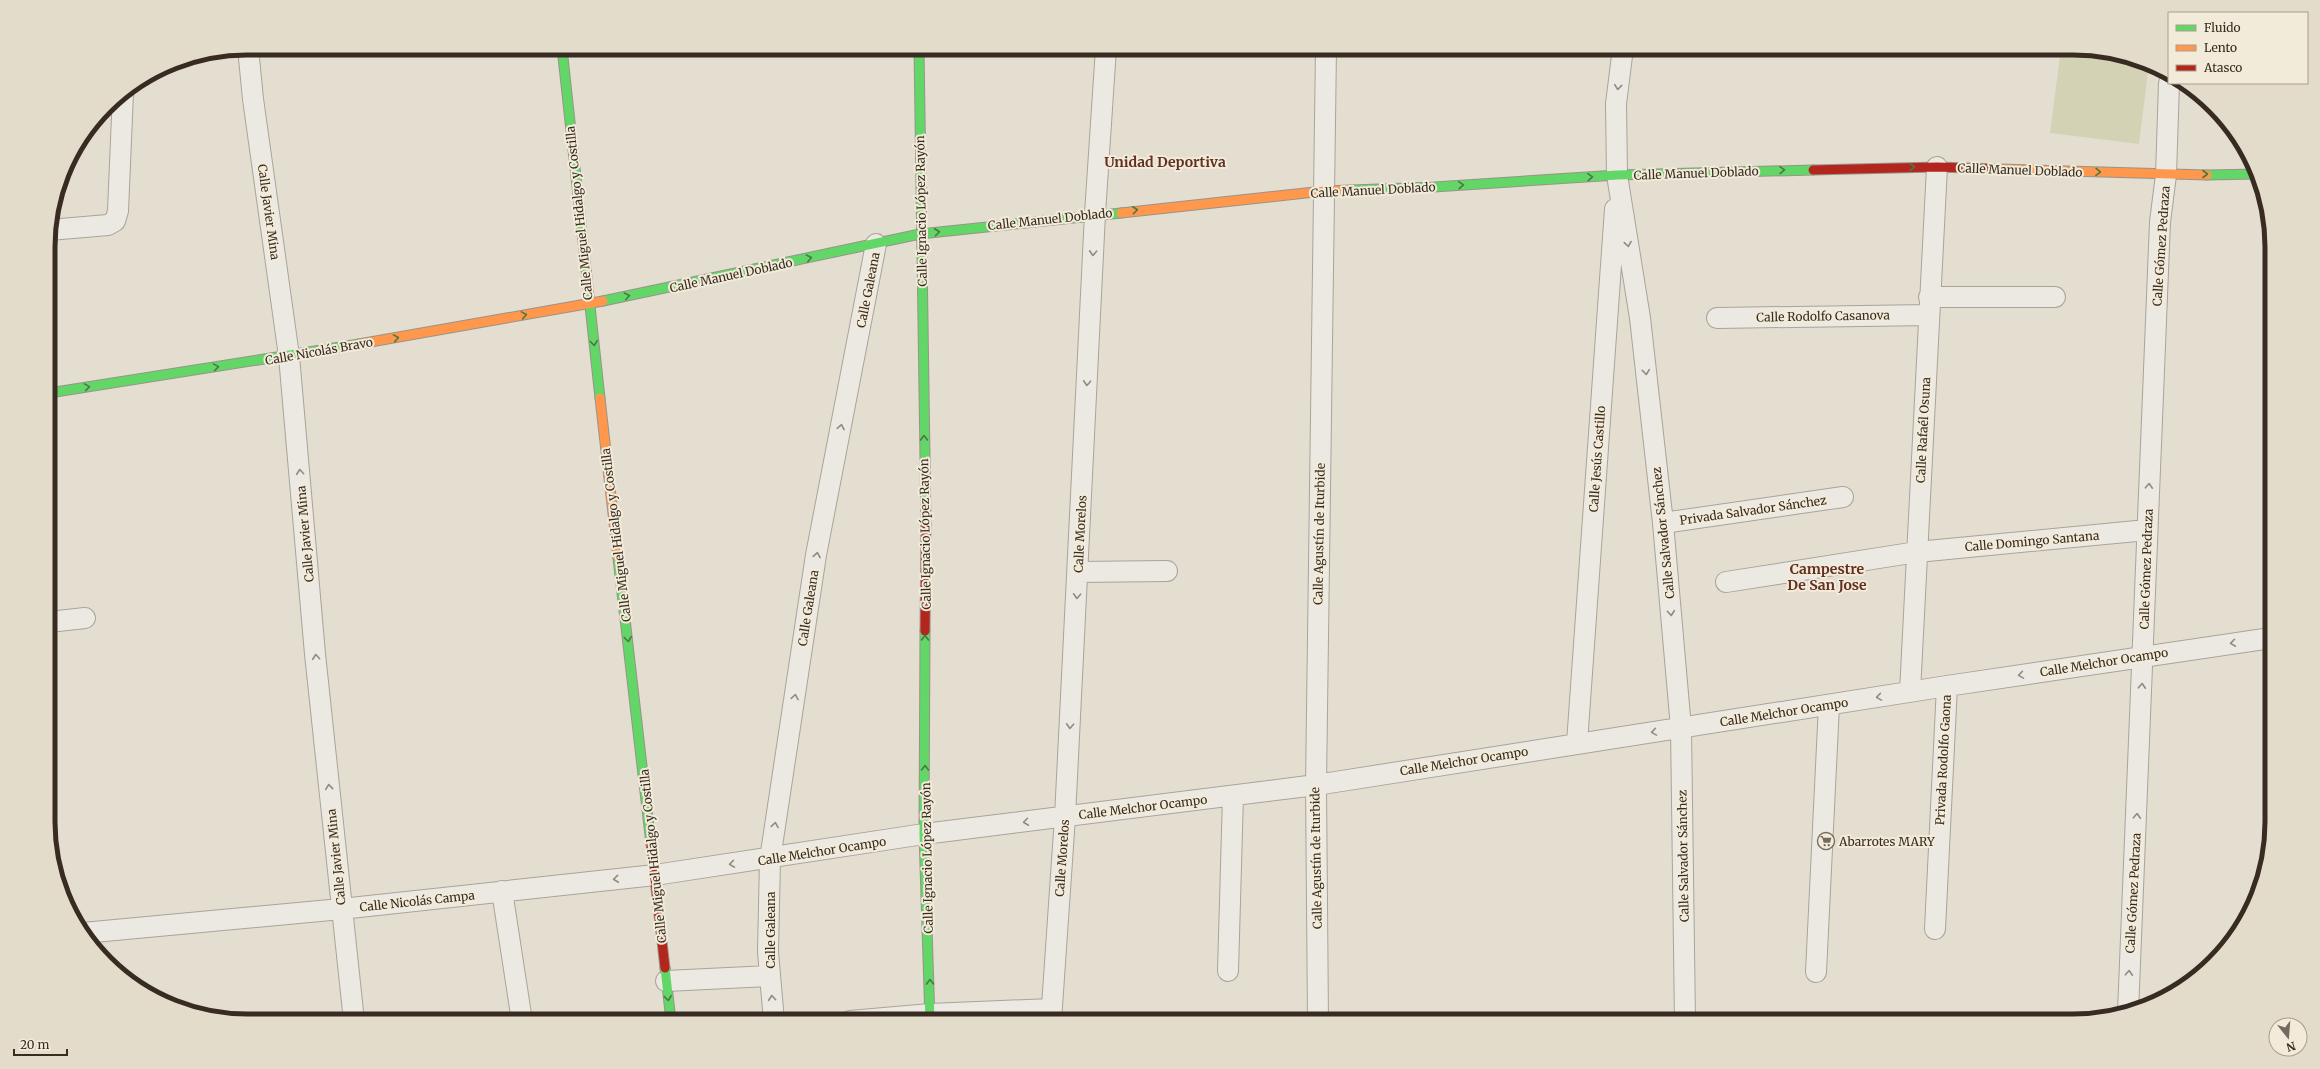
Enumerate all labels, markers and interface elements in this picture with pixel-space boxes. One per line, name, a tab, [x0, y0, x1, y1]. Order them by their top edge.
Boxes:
legend	[2168, 12, 2308, 84]
text: Fluido	[2204, 20, 2241, 35]
text: Lento	[2204, 40, 2237, 55]
text: Atasco	[2203, 60, 2242, 75]
one-way arrow	[1614, 84, 1623, 90]
street label: Calle Miguel Hidalgo y Costilla	[562, 125, 596, 301]
street label: Calle Ignacio López Rayón	[912, 135, 930, 287]
district label: Unidad Deportiva	[1104, 153, 1226, 171]
street label: Calle Manuel Doblado	[1957, 160, 2083, 180]
street label: Calle Javier Mina	[255, 163, 283, 261]
street label: Calle Manuel Doblado	[1633, 163, 1759, 183]
one-way arrow	[1909, 163, 1915, 172]
one-way arrow	[1779, 166, 1785, 174]
one-way arrow	[2095, 168, 2101, 177]
one-way arrow	[2202, 170, 2208, 178]
one-way arrow	[1587, 173, 1593, 182]
street label: Calle Manuel Doblado	[1310, 179, 1436, 201]
one-way arrow	[1458, 181, 1464, 190]
street label: Calle Gómez Pedraza	[2149, 185, 2173, 307]
street label: Calle Manuel Doblado	[987, 205, 1113, 233]
one-way arrow	[1132, 206, 1138, 215]
one-way arrow	[934, 228, 940, 237]
one-way arrow	[1623, 241, 1632, 247]
street label: Calle Galeana	[853, 250, 883, 329]
one-way arrow	[1089, 250, 1098, 256]
street label: Calle Manuel Doblado	[668, 255, 794, 295]
one-way arrow	[806, 255, 812, 263]
one-way arrow	[624, 293, 630, 301]
street label: Calle Rodolfo Casanova	[1756, 307, 1891, 325]
one-way arrow	[521, 312, 527, 320]
street label: Calle Nicolás Bravo	[264, 334, 374, 368]
one-way arrow	[393, 334, 399, 342]
one-way arrow	[589, 340, 598, 346]
one-way arrow	[213, 363, 219, 372]
one-way arrow	[1641, 369, 1650, 375]
street label: Calle Rafaél Osuna	[1913, 376, 1933, 483]
one-way arrow	[1083, 380, 1091, 386]
one-way arrow	[84, 383, 90, 392]
street label: Calle Jesús Castillo	[1586, 405, 1608, 513]
one-way arrow	[837, 424, 845, 430]
one-way arrow	[920, 435, 928, 441]
street label: Calle Miguel Hidalgo y Costilla	[598, 447, 634, 623]
street label: Calle Ignacio López Rayón	[916, 458, 934, 610]
street label: Calle Agustín de Iturbide	[1310, 463, 1328, 605]
street label: Calle Salvador Sánchez	[1649, 466, 1677, 600]
one-way arrow	[295, 469, 304, 475]
one-way arrow	[2145, 483, 2153, 489]
street label: Calle Javier Mina	[293, 485, 317, 583]
street label: Privada Salvador Sánchez	[1679, 492, 1828, 528]
street label: Calle Morelos	[1070, 495, 1090, 573]
street label: Calle Gómez Pedraza	[2136, 508, 2156, 630]
street label: Calle Domingo Santana	[1964, 528, 2100, 554]
one-way arrow	[812, 551, 820, 558]
district label: Campestre De San Jose	[1787, 560, 1867, 594]
street label: Calle Galeana	[795, 568, 822, 647]
one-way arrow	[1072, 593, 1081, 599]
one-way arrow	[1666, 610, 1675, 616]
one-way arrow	[921, 635, 929, 641]
one-way arrow	[623, 636, 632, 642]
one-way arrow	[2230, 638, 2236, 647]
street label: Calle Melchor Ocampo	[2039, 644, 2169, 680]
one-way arrow	[311, 654, 320, 660]
one-way arrow	[2018, 670, 2024, 679]
one-way arrow	[2138, 683, 2147, 689]
one-way arrow	[1876, 692, 1882, 701]
one-way arrow	[790, 694, 799, 700]
street label: Calle Melchor Ocampo	[1719, 694, 1849, 730]
street label: Privada Rodolfo Gaona	[1932, 694, 1954, 826]
one-way arrow	[1066, 723, 1074, 729]
one-way arrow	[1651, 727, 1657, 736]
street label: Calle Melchor Ocampo	[1399, 743, 1529, 779]
one-way arrow	[921, 765, 929, 771]
street label: Calle Miguel Hidalgo y Costilla	[636, 768, 670, 944]
street label: Calle Ignacio López Rayón	[918, 782, 936, 934]
one-way arrow	[324, 783, 333, 790]
street label: Calle Agustín de Iturbide	[1307, 787, 1325, 929]
street label: Calle Salvador Sánchez	[1674, 789, 1692, 922]
street label: Calle Melchor Ocampo	[1078, 792, 1208, 822]
street label: Calle Javier Mina	[323, 808, 349, 906]
one-way arrow	[2132, 813, 2141, 819]
one-way arrow	[1023, 817, 1030, 826]
street label: Calle Morelos	[1052, 819, 1072, 897]
one-way arrow	[770, 822, 779, 828]
supermarket icon: Abarrotes MARY	[1816, 831, 1836, 851]
street label: Calle Gómez Pedraza	[2122, 832, 2144, 954]
street label: Calle Melchor Ocampo	[757, 833, 887, 869]
place label: Abarrotes MARY	[1838, 834, 1935, 849]
one-way arrow	[729, 859, 735, 868]
one-way arrow	[613, 875, 620, 884]
street label: Calle Nicolás Campa	[359, 887, 476, 915]
street label: Calle Galeana	[763, 891, 778, 968]
one-way arrow	[2125, 970, 2134, 976]
one-way arrow	[925, 979, 934, 985]
one-way arrow	[664, 995, 673, 1001]
one-way arrow	[768, 995, 777, 1001]
north arrow	[2268, 1017, 2308, 1057]
scale bar	[14, 1031, 67, 1057]
text: 20 m	[20, 1037, 49, 1052]
text: N	[2284, 1039, 2297, 1055]

